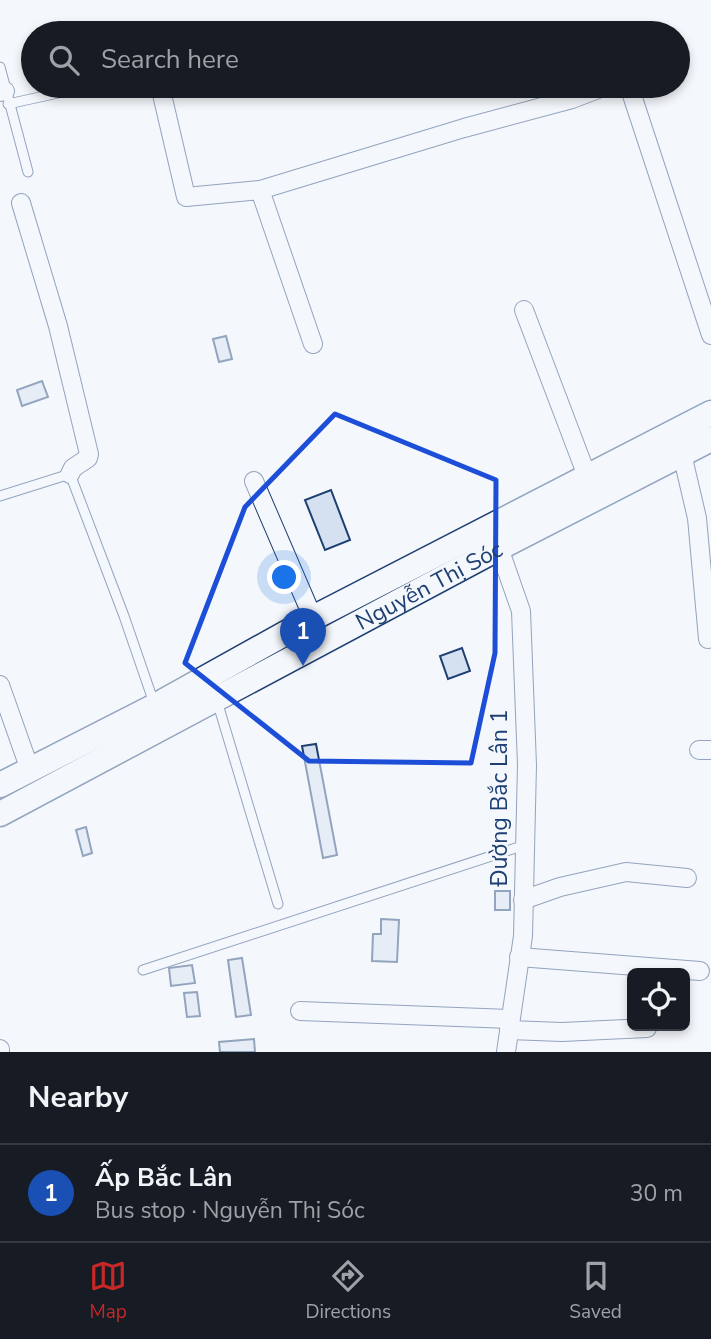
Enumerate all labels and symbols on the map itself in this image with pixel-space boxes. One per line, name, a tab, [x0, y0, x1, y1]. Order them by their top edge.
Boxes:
street label: Nguyễn Thị Sóc	[350, 534, 508, 638]
your location	[267, 560, 301, 594]
pin: 1	[280, 608, 326, 666]
street label: Đường Bắc Lân 1	[484, 710, 515, 887]

